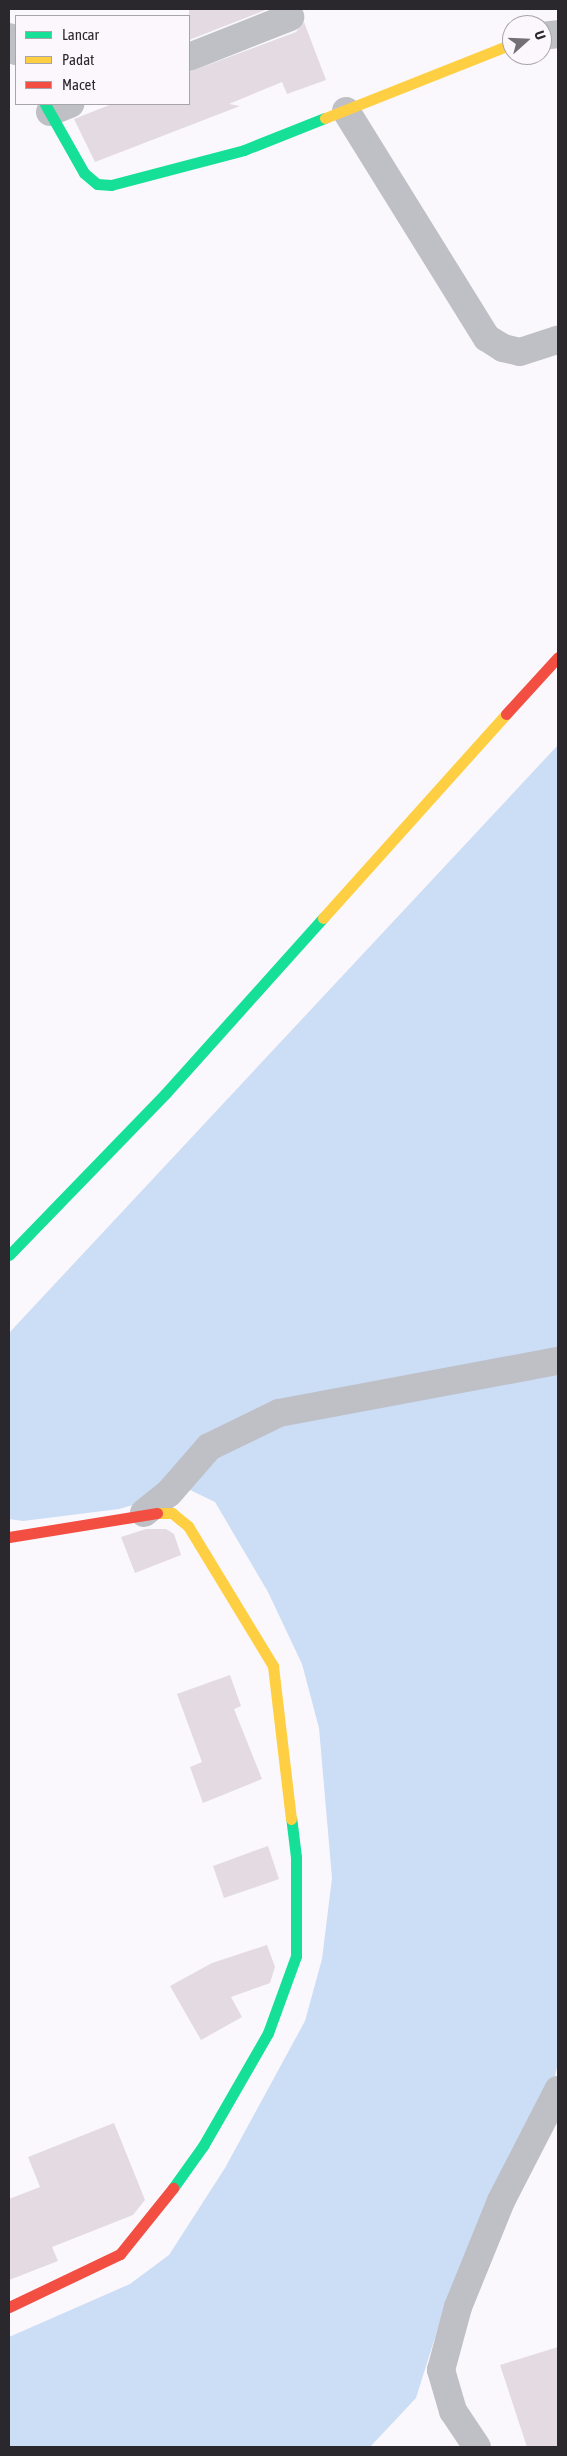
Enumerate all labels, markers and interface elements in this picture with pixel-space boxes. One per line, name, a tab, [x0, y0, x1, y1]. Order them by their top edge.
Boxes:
legend	[15, 15, 190, 105]
north arrow	[502, 15, 552, 65]
text: Lancar	[62, 26, 99, 43]
text: U	[531, 29, 549, 42]
text: Padat	[62, 51, 94, 68]
text: Macet	[62, 76, 96, 93]

